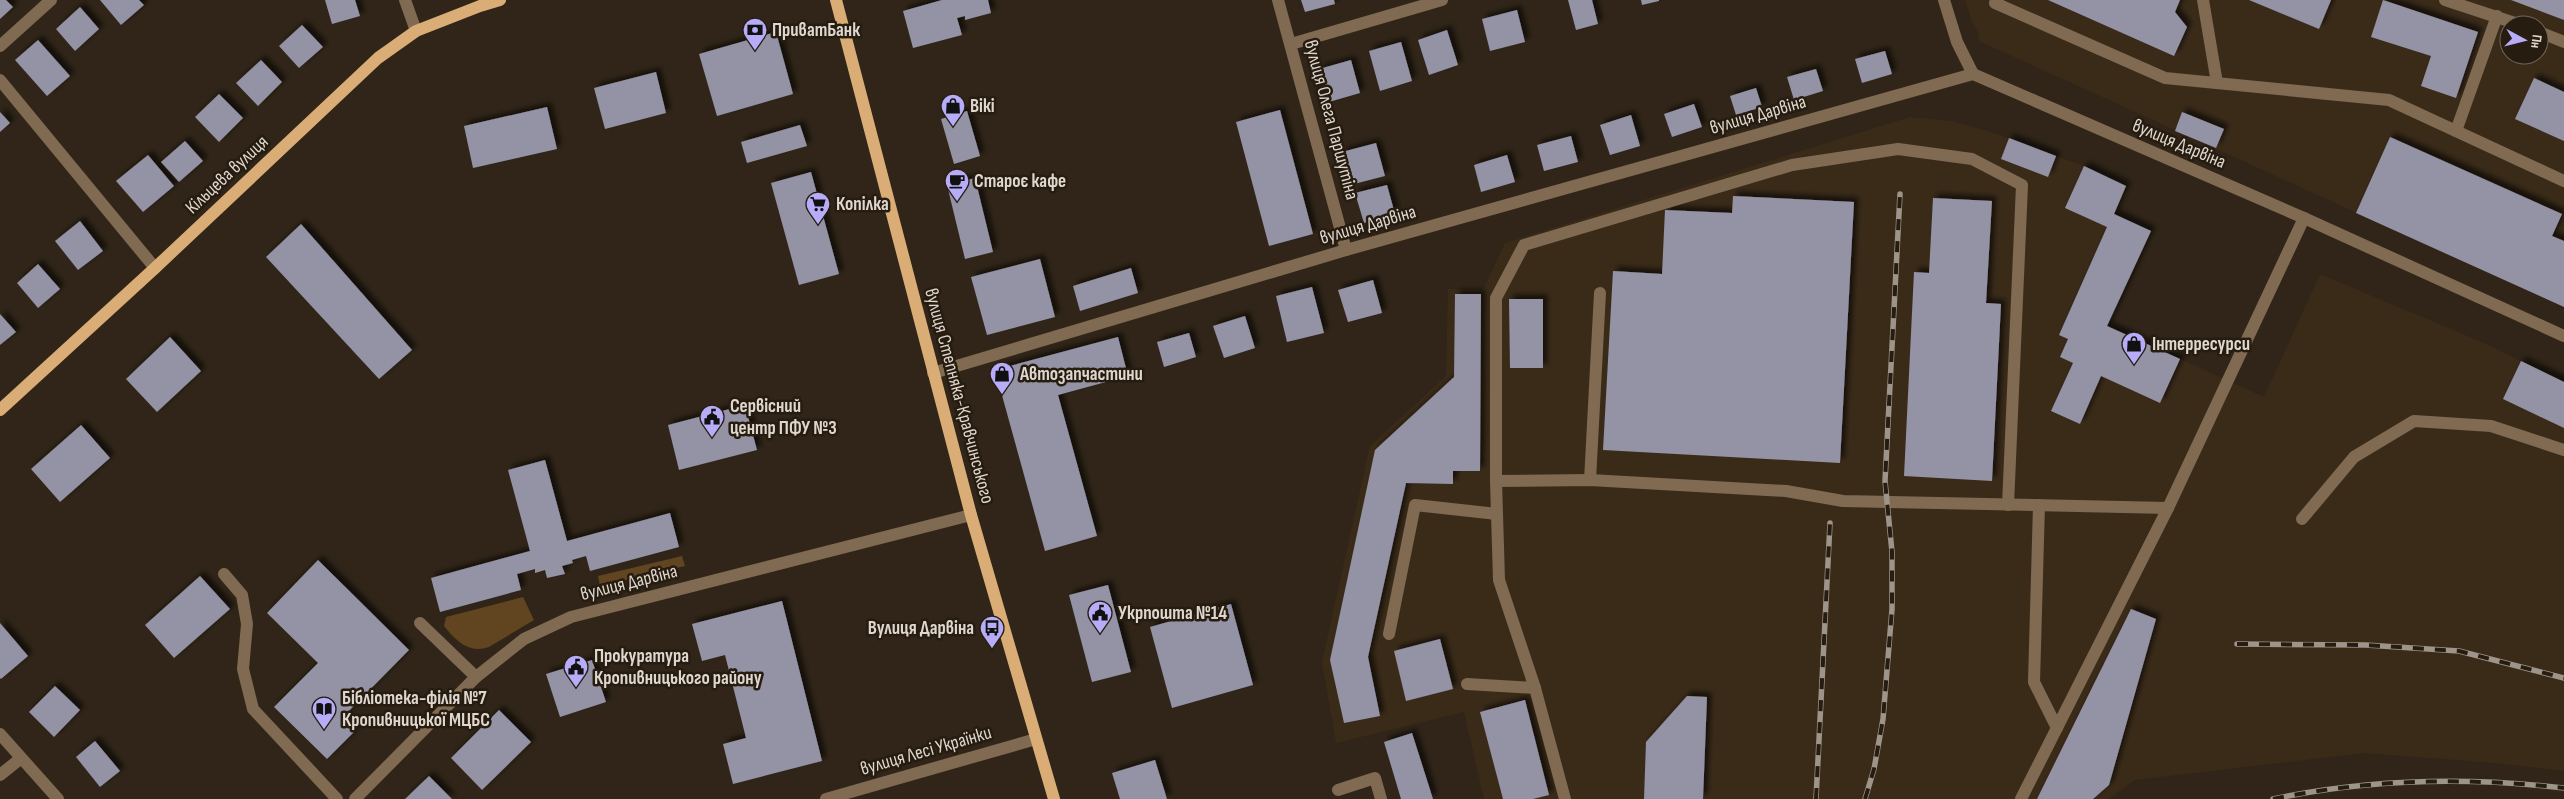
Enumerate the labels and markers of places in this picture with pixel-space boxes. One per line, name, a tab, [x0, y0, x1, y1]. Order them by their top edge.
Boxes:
bank icon: ПриватБанк	[742, 17, 768, 51]
place label: ПриватБанк	[772, 19, 860, 42]
shop icon: Вікі	[940, 93, 966, 127]
place label: Вікі	[970, 95, 995, 118]
cafe icon: Староє кафе	[944, 168, 970, 202]
place label: Староє кафе	[974, 170, 1066, 193]
supermarket icon: Копілка	[805, 191, 831, 225]
place label: Копілка	[836, 193, 889, 216]
shop icon: Інтерресурси	[2121, 331, 2147, 365]
place label: Інтерресурси	[2152, 333, 2250, 356]
shop icon: Автозапчастини	[989, 361, 1015, 395]
place label: Автозапчастини	[1019, 363, 1143, 386]
place label: Сервісний центр ПФУ №3	[730, 395, 837, 440]
public building icon: Сервісний центр ПФУ №3	[699, 404, 725, 438]
public building icon: Укрпошта №14	[1087, 600, 1113, 634]
place label: Укрпошта №14	[1118, 602, 1227, 625]
bus stop icon: Вулиця Дарвіна	[979, 615, 1005, 649]
place label: Вулиця Дарвіна	[868, 617, 974, 640]
place label: Прокуратура Кропивницького району	[594, 645, 762, 690]
public building icon: Прокуратура Кропивницького району	[563, 654, 589, 688]
place label: Бібліотека-філія №7 Кропивницької МЦБС	[342, 687, 490, 732]
library icon: Бібліотека-філія №7 Кропивницької МЦБС	[311, 696, 337, 730]

